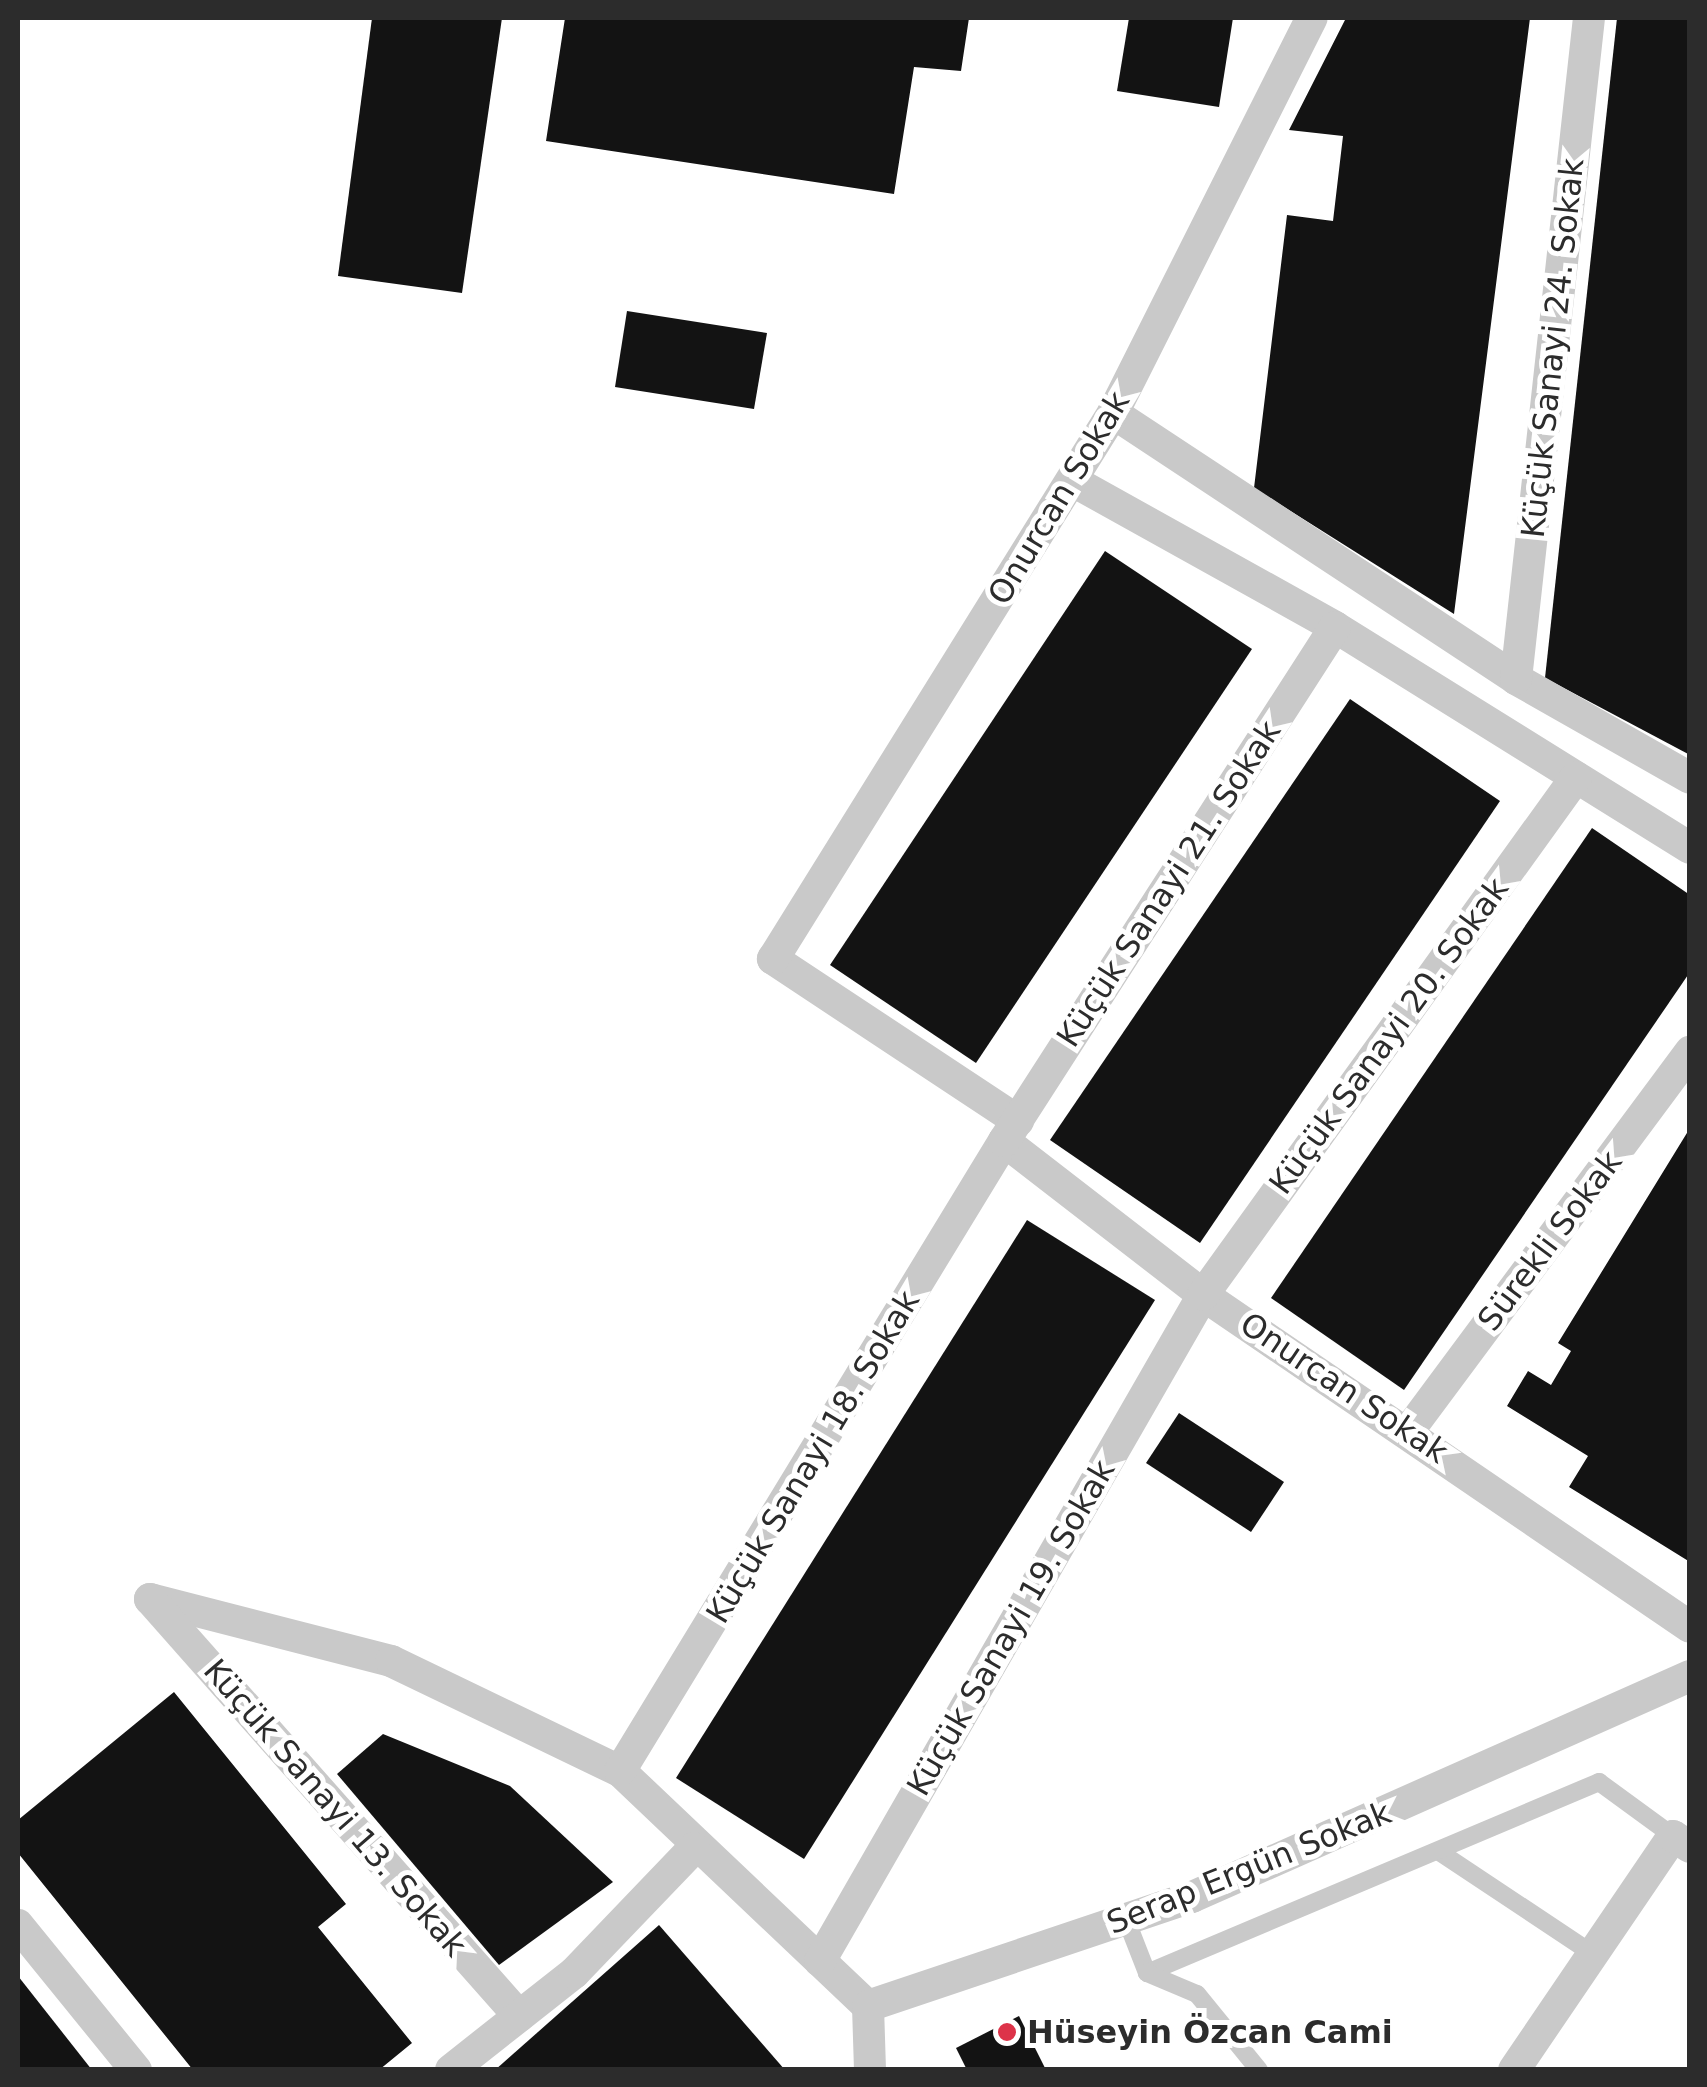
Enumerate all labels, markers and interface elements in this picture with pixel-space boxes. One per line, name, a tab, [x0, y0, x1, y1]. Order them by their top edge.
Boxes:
street label: Küçük Sanayi 24. Sokak	[1514, 156, 1592, 540]
street label: Onurcan Sokak	[980, 384, 1138, 612]
street label: Küçük Sanayi 21. Sokak	[1049, 714, 1289, 1054]
street label: Küçük Sanayi 20. Sokak	[1261, 871, 1517, 1201]
street label: Sürekli Sokak	[1470, 1144, 1630, 1338]
street label: Küçük Sanayi 18. Sokak	[698, 1284, 928, 1630]
street label: Onurcan Sokak	[1233, 1304, 1455, 1472]
street label: Küçük Sanayi 19. Sokak	[899, 1453, 1123, 1803]
street label: Küçük Sanayi 13. Sokak	[195, 1652, 475, 1964]
street label: Serap Ergün Sokak	[1101, 1793, 1397, 1943]
place label: Hüseyin Özcan Cami	[1027, 2013, 1393, 2051]
marker: Hüseyin Özcan Cami	[996, 2021, 1018, 2043]

